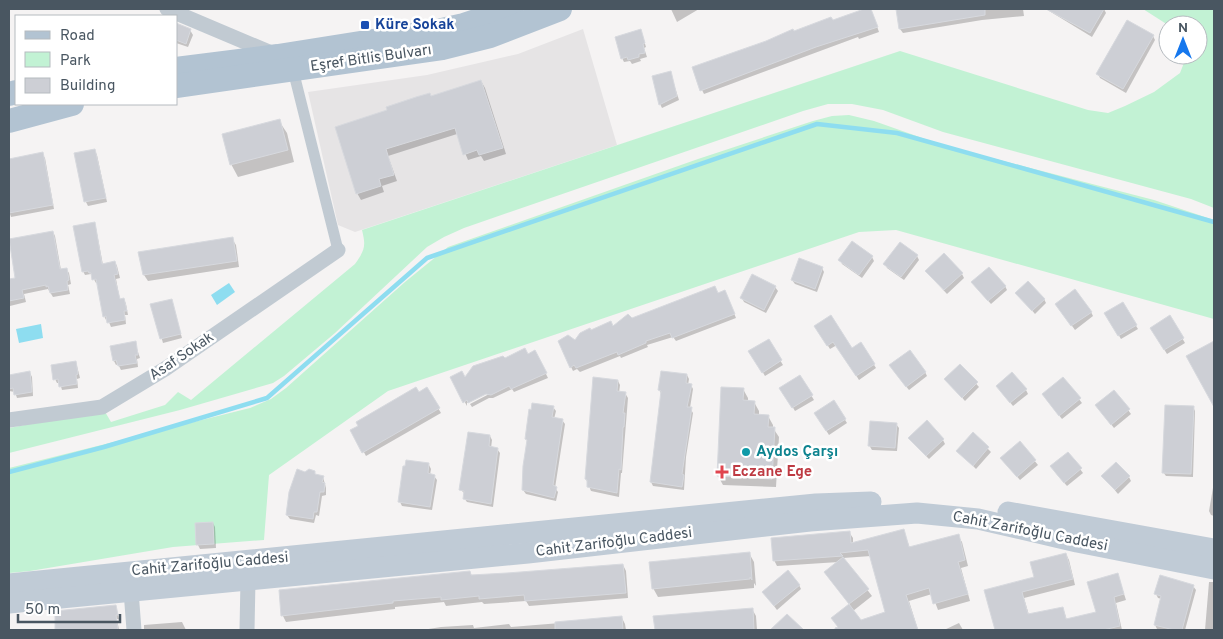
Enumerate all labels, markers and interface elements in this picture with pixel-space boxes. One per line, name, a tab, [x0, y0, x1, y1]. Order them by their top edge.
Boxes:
legend	[15, 15, 178, 105]
north arrow	[1158, 15, 1208, 65]
place label: Küre Sokak	[375, 16, 455, 35]
marker: Küre Sokak	[359, 19, 371, 31]
text: N	[1178, 20, 1188, 37]
text: Road	[60, 27, 95, 46]
street label: Eşref Bitlis Bulvarı	[309, 41, 433, 77]
text: Park	[60, 52, 91, 71]
text: Building	[60, 77, 115, 96]
street label: Asaf Sokak	[146, 328, 218, 386]
place label: Aydos Çarşı	[756, 443, 838, 462]
marker: Aydos Çarşı	[740, 446, 752, 458]
place label: Eczane Ege	[732, 463, 812, 482]
marker: Eczane Ege	[716, 466, 728, 478]
street label: Cahit Zarifoğlu Caddesi	[951, 508, 1109, 556]
street label: Cahit Zarifoğlu Caddesi	[535, 524, 693, 562]
street label: Cahit Zarifoğlu Caddesi	[131, 549, 289, 581]
scale bar	[18, 592, 120, 624]
text: 50 m	[25, 601, 60, 620]

